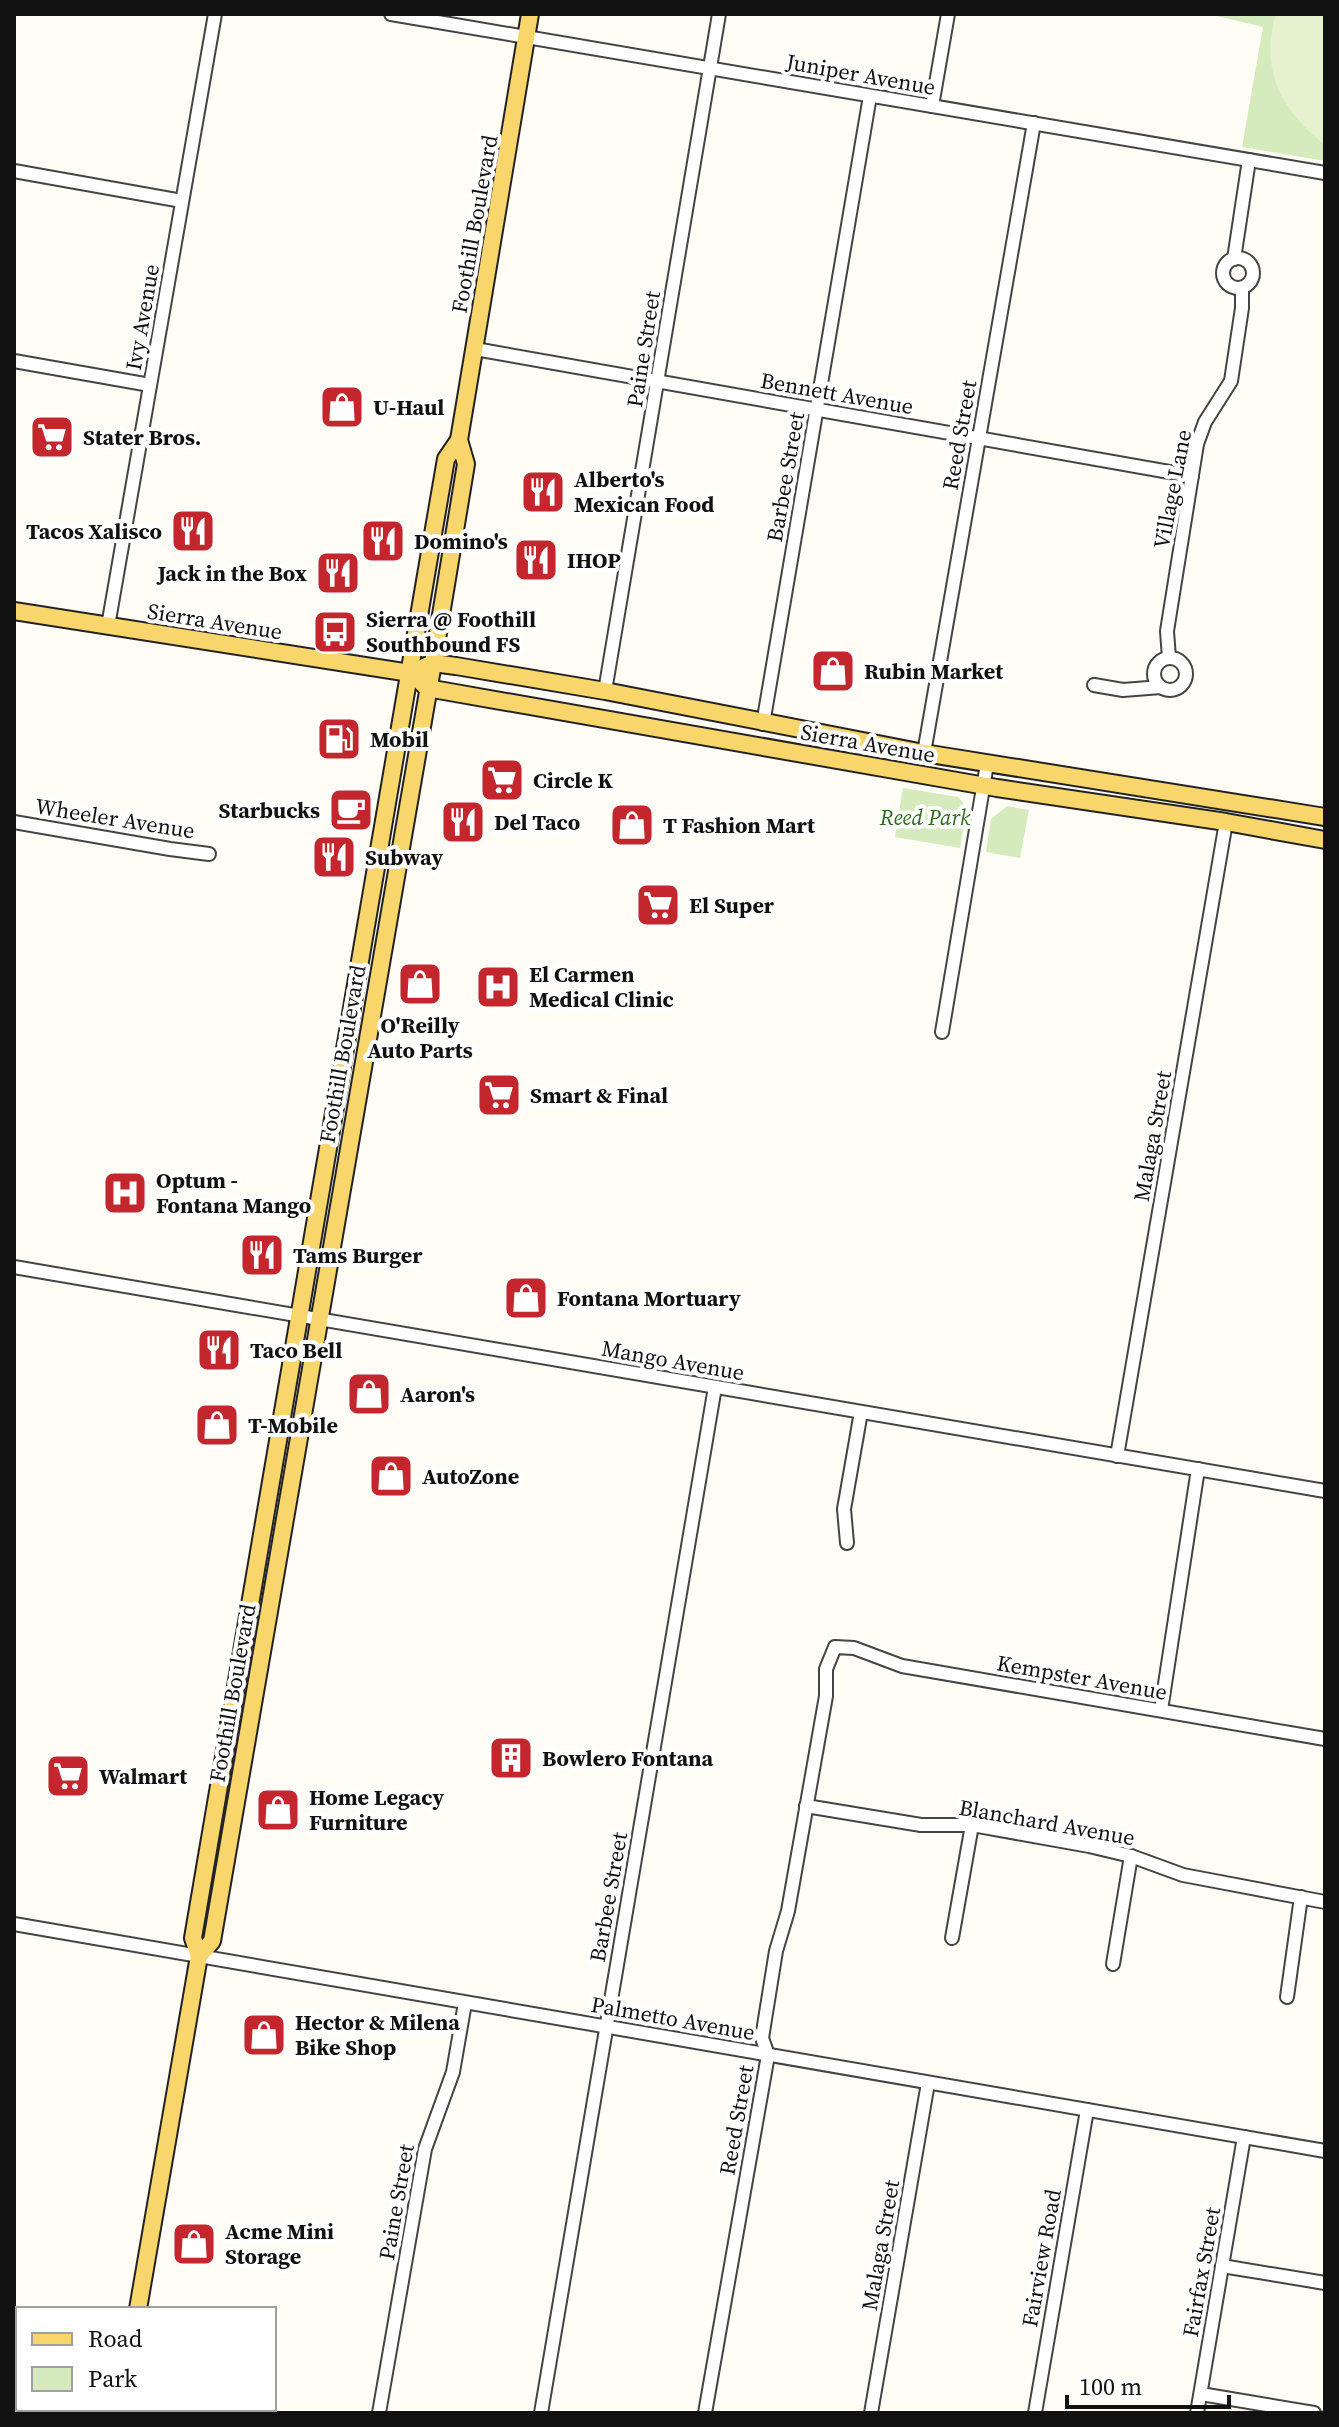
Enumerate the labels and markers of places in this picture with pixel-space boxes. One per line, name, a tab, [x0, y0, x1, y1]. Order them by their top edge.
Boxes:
shop icon: U-Haul	[318, 383, 366, 431]
place label: U-Haul	[373, 392, 444, 422]
supermarket icon: Stater Bros.	[28, 413, 76, 461]
place label: Stater Bros.	[83, 422, 201, 452]
place label: Alberto's Mexican Food	[574, 464, 714, 519]
restaurant icon: Alberto's Mexican Food	[519, 468, 567, 516]
restaurant icon: Tacos Xalisco	[169, 507, 217, 555]
place label: Tacos Xalisco	[26, 516, 162, 546]
restaurant icon: Domino's	[359, 517, 407, 565]
place label: Domino's	[414, 526, 508, 556]
restaurant icon: IHOP	[512, 536, 560, 584]
place label: IHOP	[567, 545, 621, 575]
restaurant icon: Jack in the Box	[314, 549, 362, 597]
place label: Jack in the Box	[156, 558, 307, 588]
place label: Sierra @ Foothill Southbound FS	[366, 604, 536, 659]
bus stop icon: Sierra @ Foothill Southbound FS	[311, 608, 359, 656]
shop icon: Rubin Market	[809, 647, 857, 695]
place label: Rubin Market	[864, 656, 1004, 686]
fuel station icon: Mobil	[315, 715, 363, 763]
place label: Mobil	[370, 724, 429, 754]
supermarket icon: Circle K	[478, 756, 526, 804]
place label: Circle K	[533, 765, 614, 795]
cafe icon: Starbucks	[327, 786, 375, 834]
place label: Starbucks	[219, 795, 320, 825]
restaurant icon: Del Taco	[439, 798, 487, 846]
shop icon: T Fashion Mart	[608, 801, 656, 849]
place label: Del Taco	[494, 807, 580, 837]
place label: T Fashion Mart	[663, 810, 816, 840]
restaurant icon: Subway	[310, 833, 358, 881]
place label: Subway	[365, 842, 443, 872]
supermarket icon: El Super	[634, 881, 682, 929]
place label: El Super	[689, 890, 775, 920]
place label: El Carmen Medical Clinic	[529, 959, 674, 1014]
shop icon: O'Reilly Auto Parts	[396, 960, 444, 1008]
hospital icon: El Carmen Medical Clinic	[474, 963, 522, 1011]
place label: O'Reilly Auto Parts	[367, 1010, 473, 1065]
supermarket icon: Smart & Final	[475, 1071, 523, 1119]
place label: Smart & Final	[530, 1080, 668, 1110]
place label: Optum - Fontana Mango	[156, 1165, 311, 1220]
hospital icon: Optum - Fontana Mango	[101, 1169, 149, 1217]
restaurant icon: Tams Burger	[238, 1231, 286, 1279]
place label: Tams Burger	[293, 1240, 423, 1270]
shop icon: Fontana Mortuary	[502, 1274, 550, 1322]
place label: Fontana Mortuary	[557, 1283, 741, 1313]
restaurant icon: Taco Bell	[195, 1326, 243, 1374]
place label: Taco Bell	[250, 1335, 342, 1365]
shop icon: Aaron's	[345, 1370, 393, 1418]
place label: Aaron's	[400, 1379, 475, 1409]
shop icon: T-Mobile	[193, 1401, 241, 1449]
place label: T-Mobile	[248, 1410, 338, 1440]
shop icon: AutoZone	[367, 1452, 415, 1500]
place label: AutoZone	[422, 1461, 519, 1491]
building icon: Bowlero Fontana	[487, 1734, 535, 1782]
place label: Bowlero Fontana	[542, 1743, 714, 1773]
supermarket icon: Walmart	[44, 1752, 92, 1800]
place label: Walmart	[99, 1761, 188, 1791]
place label: Home Legacy Furniture	[309, 1782, 444, 1837]
shop icon: Home Legacy Furniture	[254, 1786, 302, 1834]
place label: Hector & Milena Bike Shop	[295, 2007, 460, 2062]
shop icon: Hector & Milena Bike Shop	[240, 2011, 288, 2059]
place label: Acme Mini Storage	[225, 2216, 334, 2271]
shop icon: Acme Mini Storage	[170, 2220, 218, 2268]

